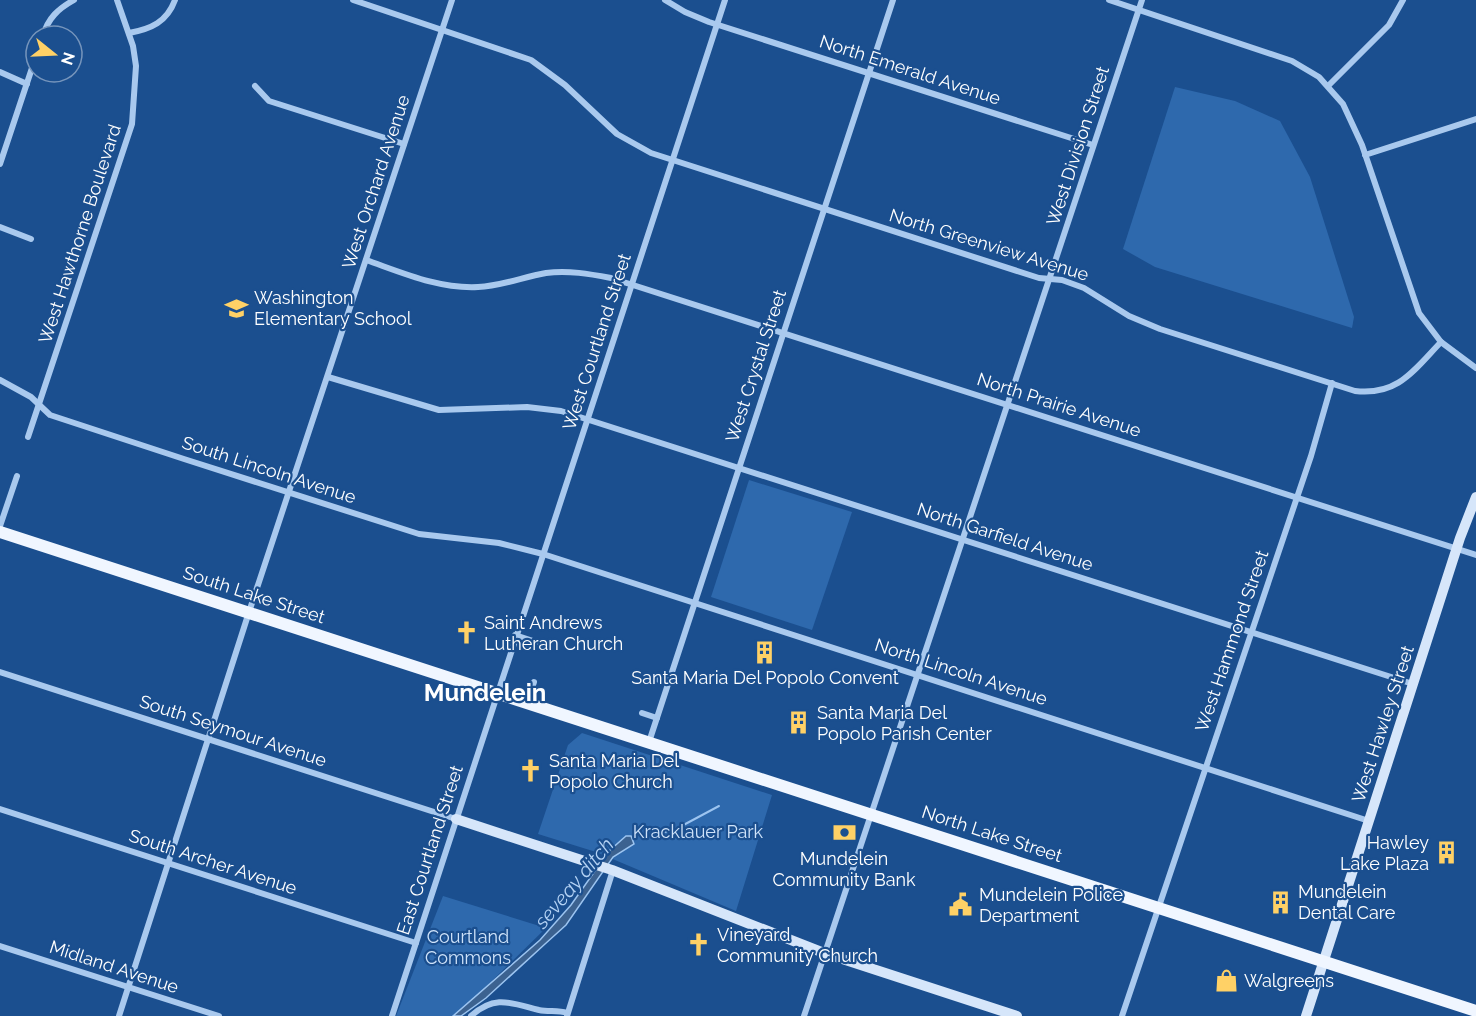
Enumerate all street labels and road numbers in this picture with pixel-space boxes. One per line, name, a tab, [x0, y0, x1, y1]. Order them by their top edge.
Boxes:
street label: North Emerald Avenue	[817, 30, 1004, 109]
street label: West Division Street	[1042, 64, 1113, 228]
street label: West Orchard Avenue	[337, 92, 414, 271]
street label: West Hawthorne Boulevard	[34, 122, 125, 346]
street label: North Greenview Avenue	[887, 204, 1092, 285]
street label: West Courtland Street	[558, 251, 635, 433]
street label: West Crystal Street	[721, 287, 790, 445]
street label: North Prairie Avenue	[975, 368, 1144, 441]
street label: South Lincoln Avenue	[180, 432, 359, 508]
street label: North Garfield Avenue	[914, 498, 1096, 575]
street label: West Hammond Street	[1191, 547, 1272, 734]
street label: South Lake Street	[181, 562, 328, 627]
street label: North Lincoln Avenue	[872, 634, 1050, 709]
street label: West Hawley Street	[1347, 643, 1418, 805]
street label: South Seymour Avenue	[137, 690, 330, 771]
street label: East Courtland Street	[392, 762, 467, 937]
street label: North Lake Street	[919, 801, 1065, 866]
street label: South Archer Avenue	[127, 824, 300, 899]
street label: Midland Avenue	[47, 936, 182, 997]

